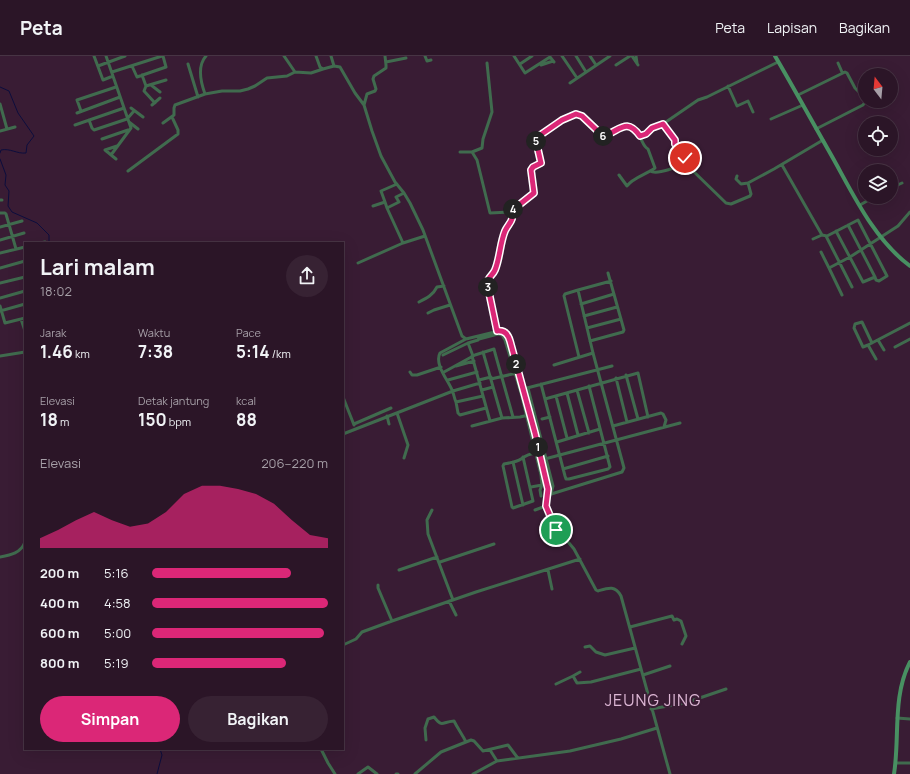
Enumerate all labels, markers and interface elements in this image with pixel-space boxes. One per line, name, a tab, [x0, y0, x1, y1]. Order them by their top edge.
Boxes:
text: Peta	[20, 15, 63, 41]
text: Peta	[715, 18, 745, 37]
text: Lapisan	[767, 18, 817, 37]
text: Bagikan	[839, 18, 890, 37]
north arrow	[858, 68, 898, 108]
map controls	[858, 68, 898, 204]
button: locate	[858, 116, 898, 156]
pin: 6	[593, 126, 613, 146]
text: 6	[600, 128, 606, 143]
pin: 5	[526, 131, 546, 151]
text: 5	[533, 133, 539, 148]
pin	[668, 141, 702, 175]
icon: check	[674, 147, 696, 169]
button: layers	[858, 164, 898, 204]
pin: 4	[503, 199, 523, 219]
text: 4	[510, 201, 516, 216]
text: Lari malam	[40, 252, 155, 282]
button: share	[286, 255, 328, 297]
pin: 3	[478, 277, 498, 297]
text: 3	[485, 279, 491, 294]
text: 18:02	[40, 282, 72, 300]
text: Jarak	[40, 325, 67, 340]
text: Waktu	[138, 325, 170, 340]
text: Pace	[236, 325, 261, 340]
text: 1.46	[40, 340, 73, 363]
text: 7:38	[138, 340, 173, 363]
text: 5:14	[236, 340, 270, 363]
text: km	[73, 346, 90, 361]
text: /km	[270, 346, 291, 361]
pin: 2	[506, 354, 526, 374]
text: 2	[513, 356, 519, 371]
text: Elevasi	[40, 393, 75, 408]
text: Detak jantung	[138, 393, 209, 408]
text: kcal	[236, 393, 256, 408]
text: 18	[40, 408, 58, 431]
text: 150	[138, 408, 167, 431]
text: 88	[236, 408, 257, 431]
text: m	[58, 414, 69, 429]
text: bpm	[167, 414, 191, 429]
pin: 1	[528, 437, 548, 457]
text: 1	[536, 439, 540, 454]
text: Elevasi	[40, 454, 81, 472]
text: 206–220 m	[261, 454, 328, 472]
pin	[539, 513, 573, 547]
icon: arrive	[545, 519, 567, 541]
text: 200 m	[40, 564, 79, 582]
text: 5:16	[104, 564, 129, 582]
text: 400 m	[40, 594, 79, 612]
text: 4:58	[104, 594, 131, 612]
text: 600 m	[40, 624, 79, 642]
text: 5:00	[104, 624, 131, 642]
text: 800 m	[40, 654, 79, 672]
text: 5:19	[104, 654, 129, 672]
district label: JEUNG JING	[605, 689, 701, 711]
button: Simpan	[40, 696, 180, 742]
button: Bagikan	[188, 696, 328, 742]

